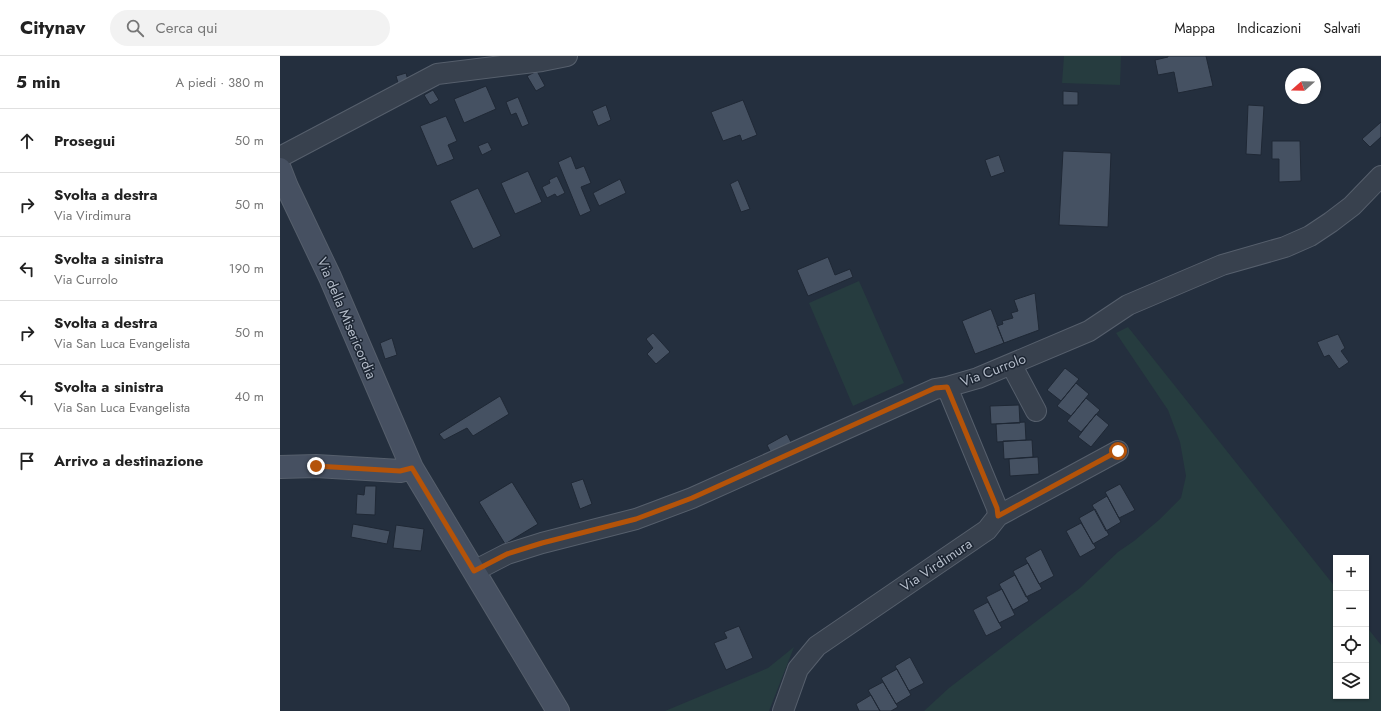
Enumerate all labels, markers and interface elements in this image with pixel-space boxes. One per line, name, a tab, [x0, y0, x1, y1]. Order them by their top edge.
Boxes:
search box	[110, 10, 390, 46]
text: Citynav	[20, 14, 86, 41]
icon: search	[124, 17, 146, 39]
text: Cerca qui	[156, 17, 218, 39]
text: Mappa	[1174, 18, 1215, 38]
text: Indicazioni	[1237, 18, 1301, 38]
text: Salvati	[1323, 18, 1361, 38]
north arrow	[1285, 68, 1321, 104]
text: 5 min	[16, 70, 60, 94]
text: A piedi · 380 m	[176, 73, 264, 92]
icon: ahead	[16, 130, 38, 152]
text: Prosegui	[54, 130, 115, 152]
text: 50 m	[235, 131, 264, 150]
text: Svolta a destra	[54, 184, 158, 206]
icon: right	[16, 194, 38, 216]
text: 50 m	[235, 195, 264, 214]
text: Via Virdimura	[54, 206, 131, 225]
text: Svolta a sinistra	[54, 248, 164, 270]
street label: Via della Misericordia	[312, 254, 382, 382]
icon: left	[16, 258, 38, 280]
text: 190 m	[229, 259, 264, 278]
text: Via Currolo	[54, 270, 118, 289]
text: Svolta a destra	[54, 312, 158, 334]
icon: right	[16, 322, 38, 344]
text: 50 m	[235, 323, 264, 342]
text: Via San Luca Evangelista	[54, 334, 190, 353]
street label: Via Currolo	[957, 348, 1029, 392]
text: Svolta a sinistra	[54, 376, 164, 398]
icon: left	[16, 386, 38, 408]
text: 40 m	[235, 387, 264, 406]
text: Via San Luca Evangelista	[54, 398, 190, 417]
route start	[1109, 442, 1127, 460]
icon: arrive	[16, 450, 38, 472]
text: Arrivo a destinazione	[54, 450, 203, 472]
route end	[307, 457, 325, 475]
street label: Via Virdimura	[896, 534, 976, 596]
map controls	[1333, 555, 1369, 699]
button: +	[1333, 555, 1369, 591]
button: −	[1333, 591, 1369, 627]
button: locate	[1333, 627, 1369, 663]
button: layers	[1333, 663, 1369, 699]

